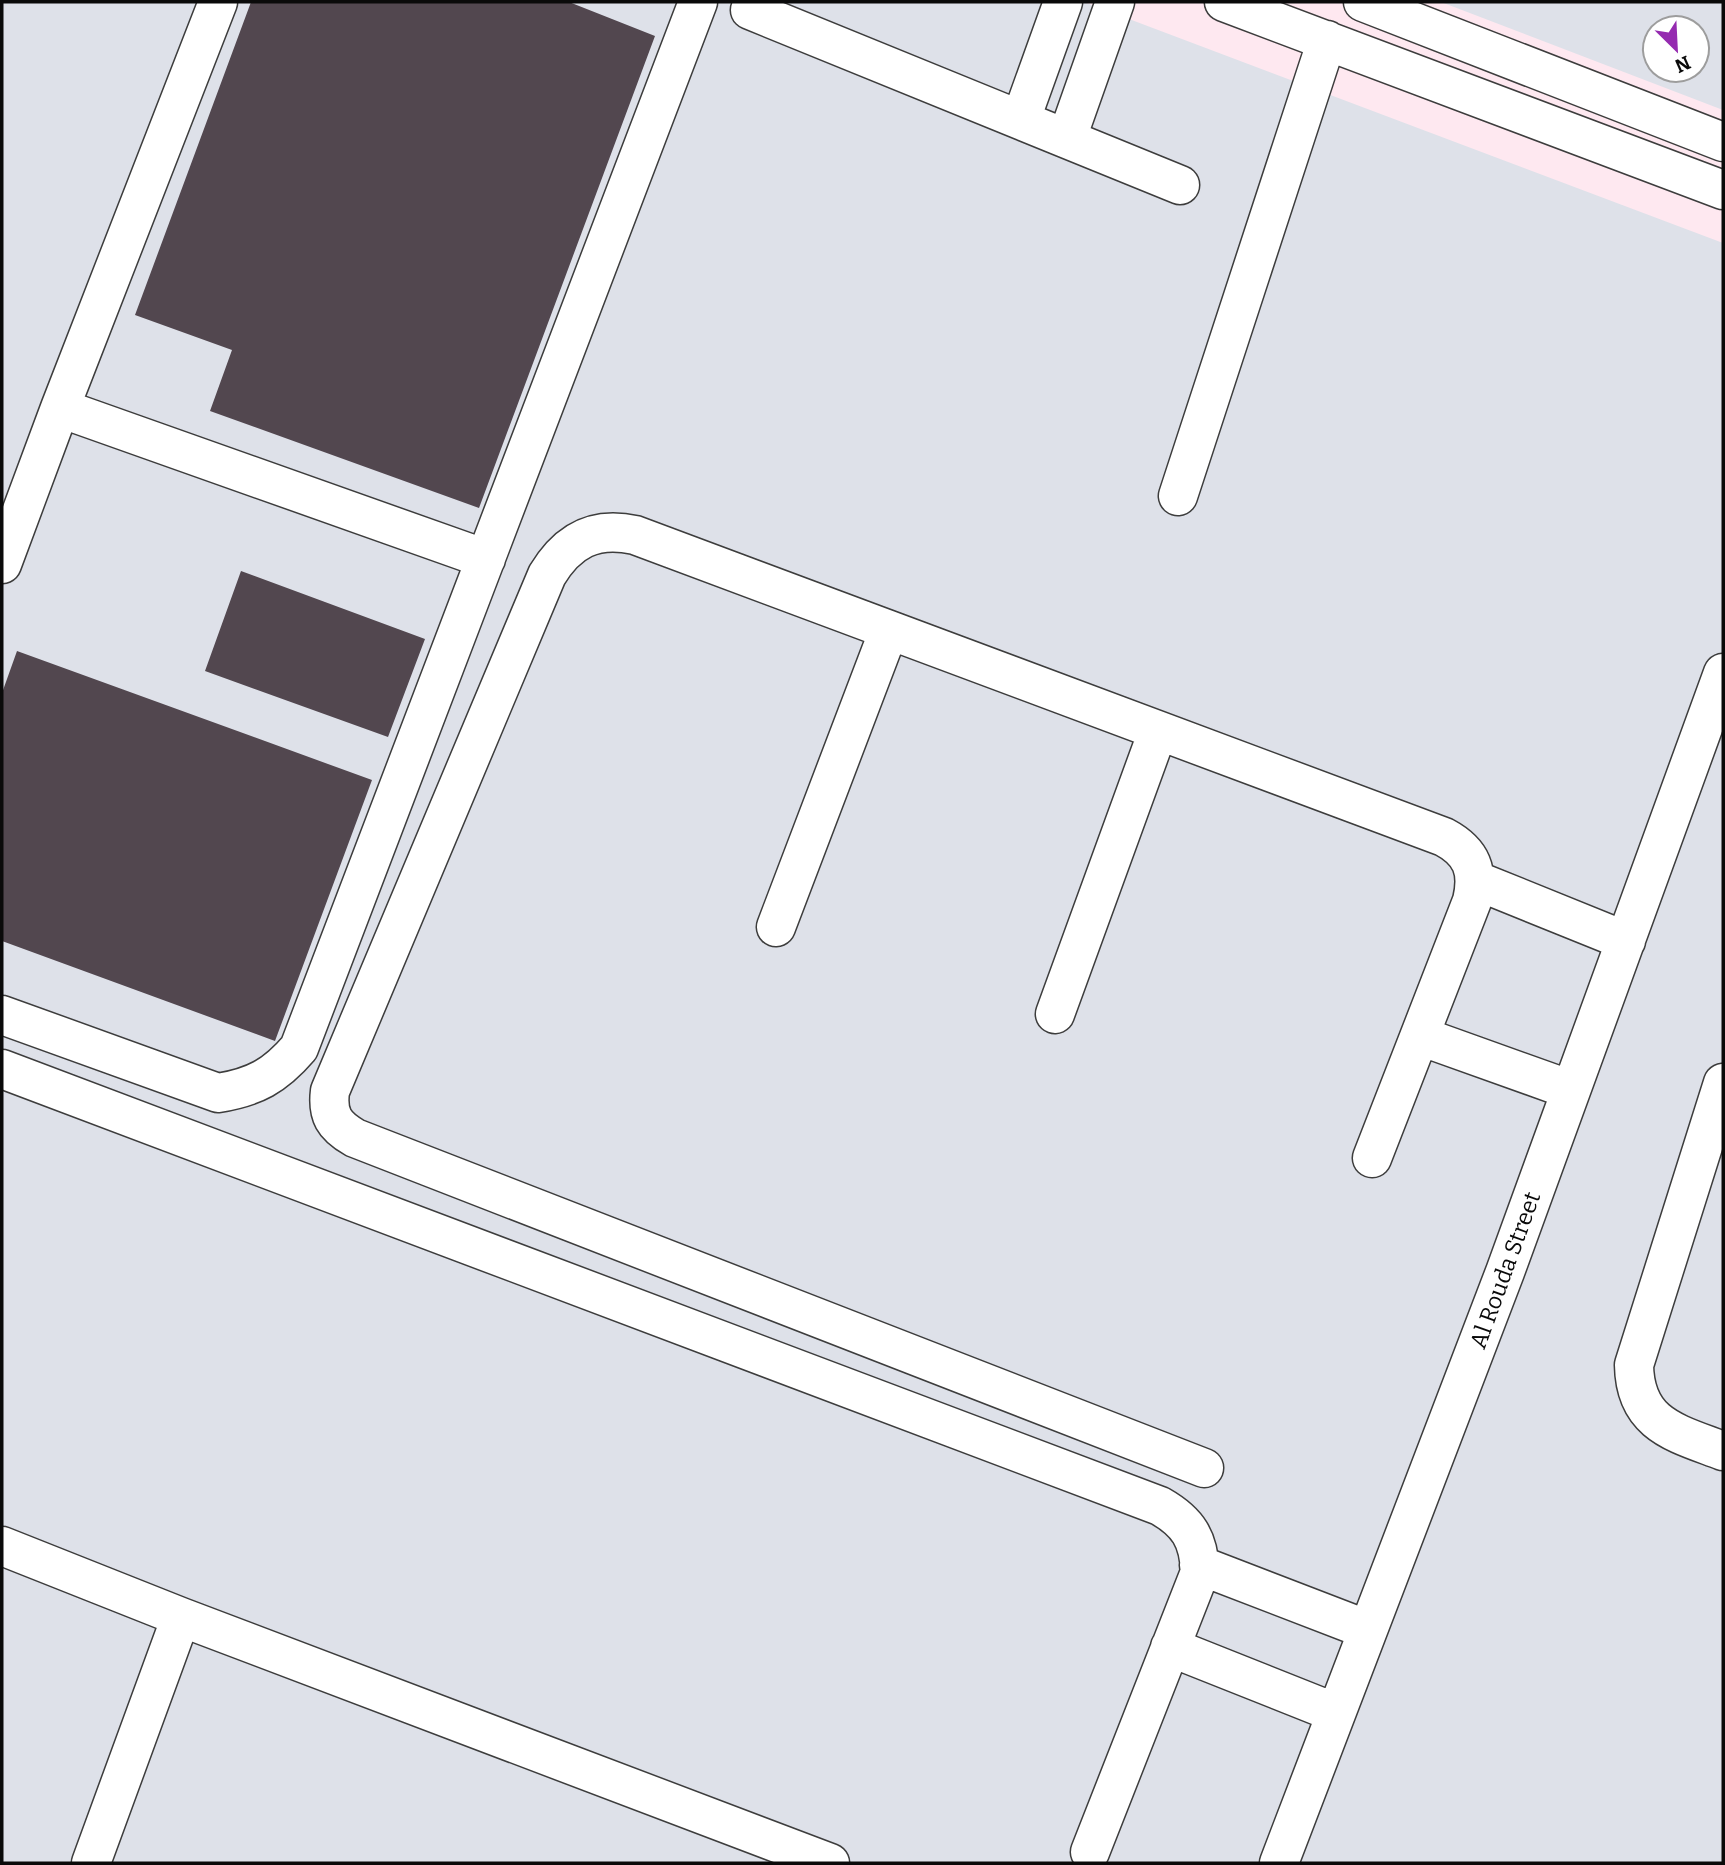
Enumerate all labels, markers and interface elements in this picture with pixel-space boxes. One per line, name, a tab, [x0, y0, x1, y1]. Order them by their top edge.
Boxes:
north arrow	[1641, 14, 1711, 84]
text: N	[1671, 51, 1694, 78]
street label: Al Rouda Street	[1464, 1188, 1546, 1352]

